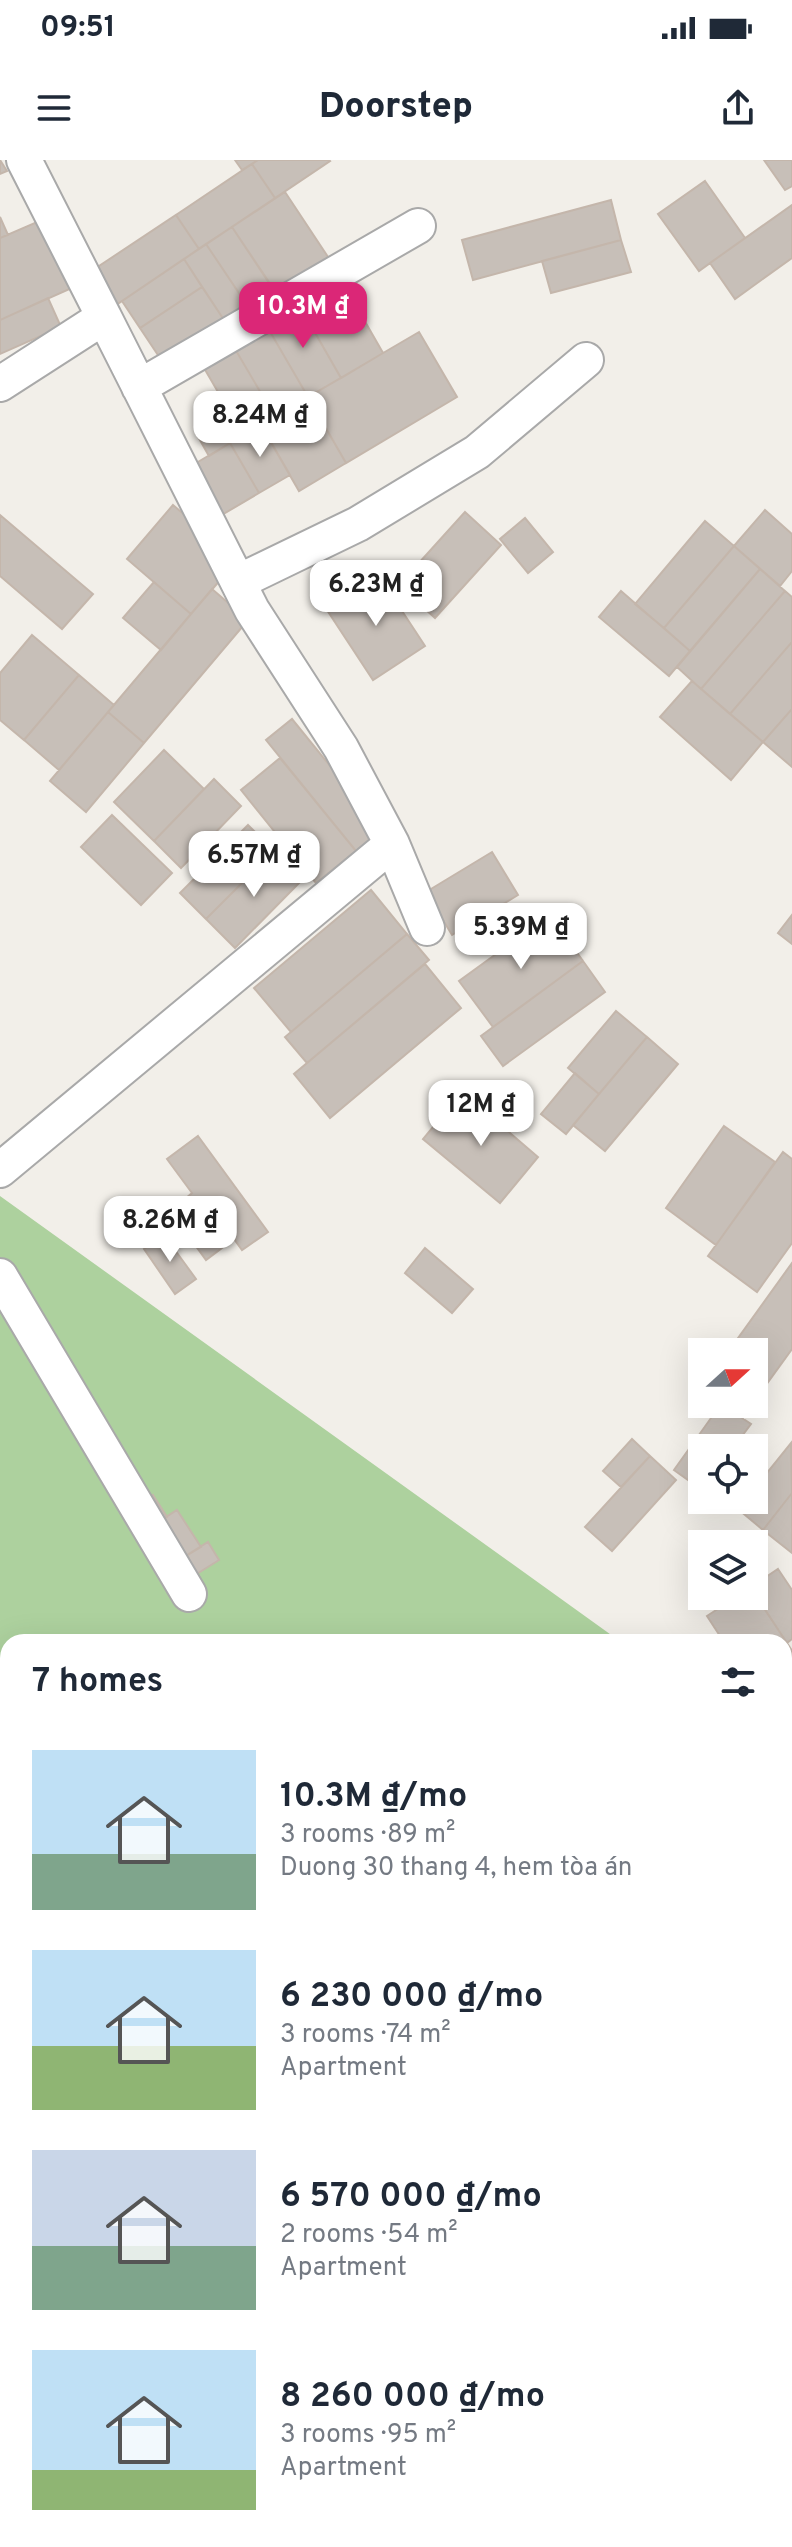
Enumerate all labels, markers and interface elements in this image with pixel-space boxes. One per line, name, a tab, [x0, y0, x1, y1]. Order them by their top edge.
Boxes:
text: 09:51	[40, 10, 116, 47]
text: Doorstep	[319, 85, 473, 131]
icon: menu	[32, 86, 76, 130]
icon: share	[716, 86, 760, 130]
pin: 10.3M ₫	[229, 282, 377, 350]
text: 10.3M ₫	[257, 291, 349, 324]
pin: 8.24M ₫	[186, 391, 334, 459]
text: 8.24M ₫	[211, 400, 309, 433]
pin: 6.23M ₫	[302, 560, 450, 628]
text: 6.23M ₫	[328, 569, 424, 602]
pin: 6.57M ₫	[180, 831, 328, 899]
text: 6.57M ₫	[207, 840, 301, 873]
pin: 5.39M ₫	[447, 903, 595, 971]
text: 5.39M ₫	[473, 912, 569, 945]
pin: 12M ₫	[425, 1080, 537, 1148]
text: 12M ₫	[447, 1089, 515, 1122]
pin: 8.26M ₫	[96, 1196, 244, 1264]
text: 8.26M ₫	[122, 1205, 218, 1238]
north arrow	[688, 1338, 768, 1418]
map controls	[688, 1338, 768, 1610]
button: locate	[688, 1434, 768, 1514]
button: layers	[688, 1530, 768, 1610]
icon: filters	[716, 1660, 760, 1704]
text: 7 homes	[32, 1661, 163, 1704]
text: 10.3M ₫/mo	[280, 1776, 467, 1819]
icon: home	[96, 1782, 192, 1878]
text: 3 rooms · 89 m²	[280, 1819, 455, 1852]
text: Duong 30 thang 4, hem tòa án	[280, 1852, 632, 1885]
text: 6 230 000 ₫/mo	[280, 1976, 543, 2019]
icon: home	[96, 1982, 192, 2078]
text: 3 rooms · 74 m²	[280, 2019, 451, 2052]
text: Apartment	[280, 2052, 407, 2085]
text: 6 570 000 ₫/mo	[280, 2176, 542, 2219]
icon: home	[96, 2182, 192, 2278]
text: 2 rooms · 54 m²	[280, 2219, 458, 2252]
text: Apartment	[280, 2252, 407, 2285]
text: 8 260 000 ₫/mo	[280, 2376, 545, 2419]
icon: home	[96, 2382, 192, 2478]
text: 3 rooms · 95 m²	[280, 2419, 456, 2452]
text: Apartment	[280, 2452, 407, 2485]

